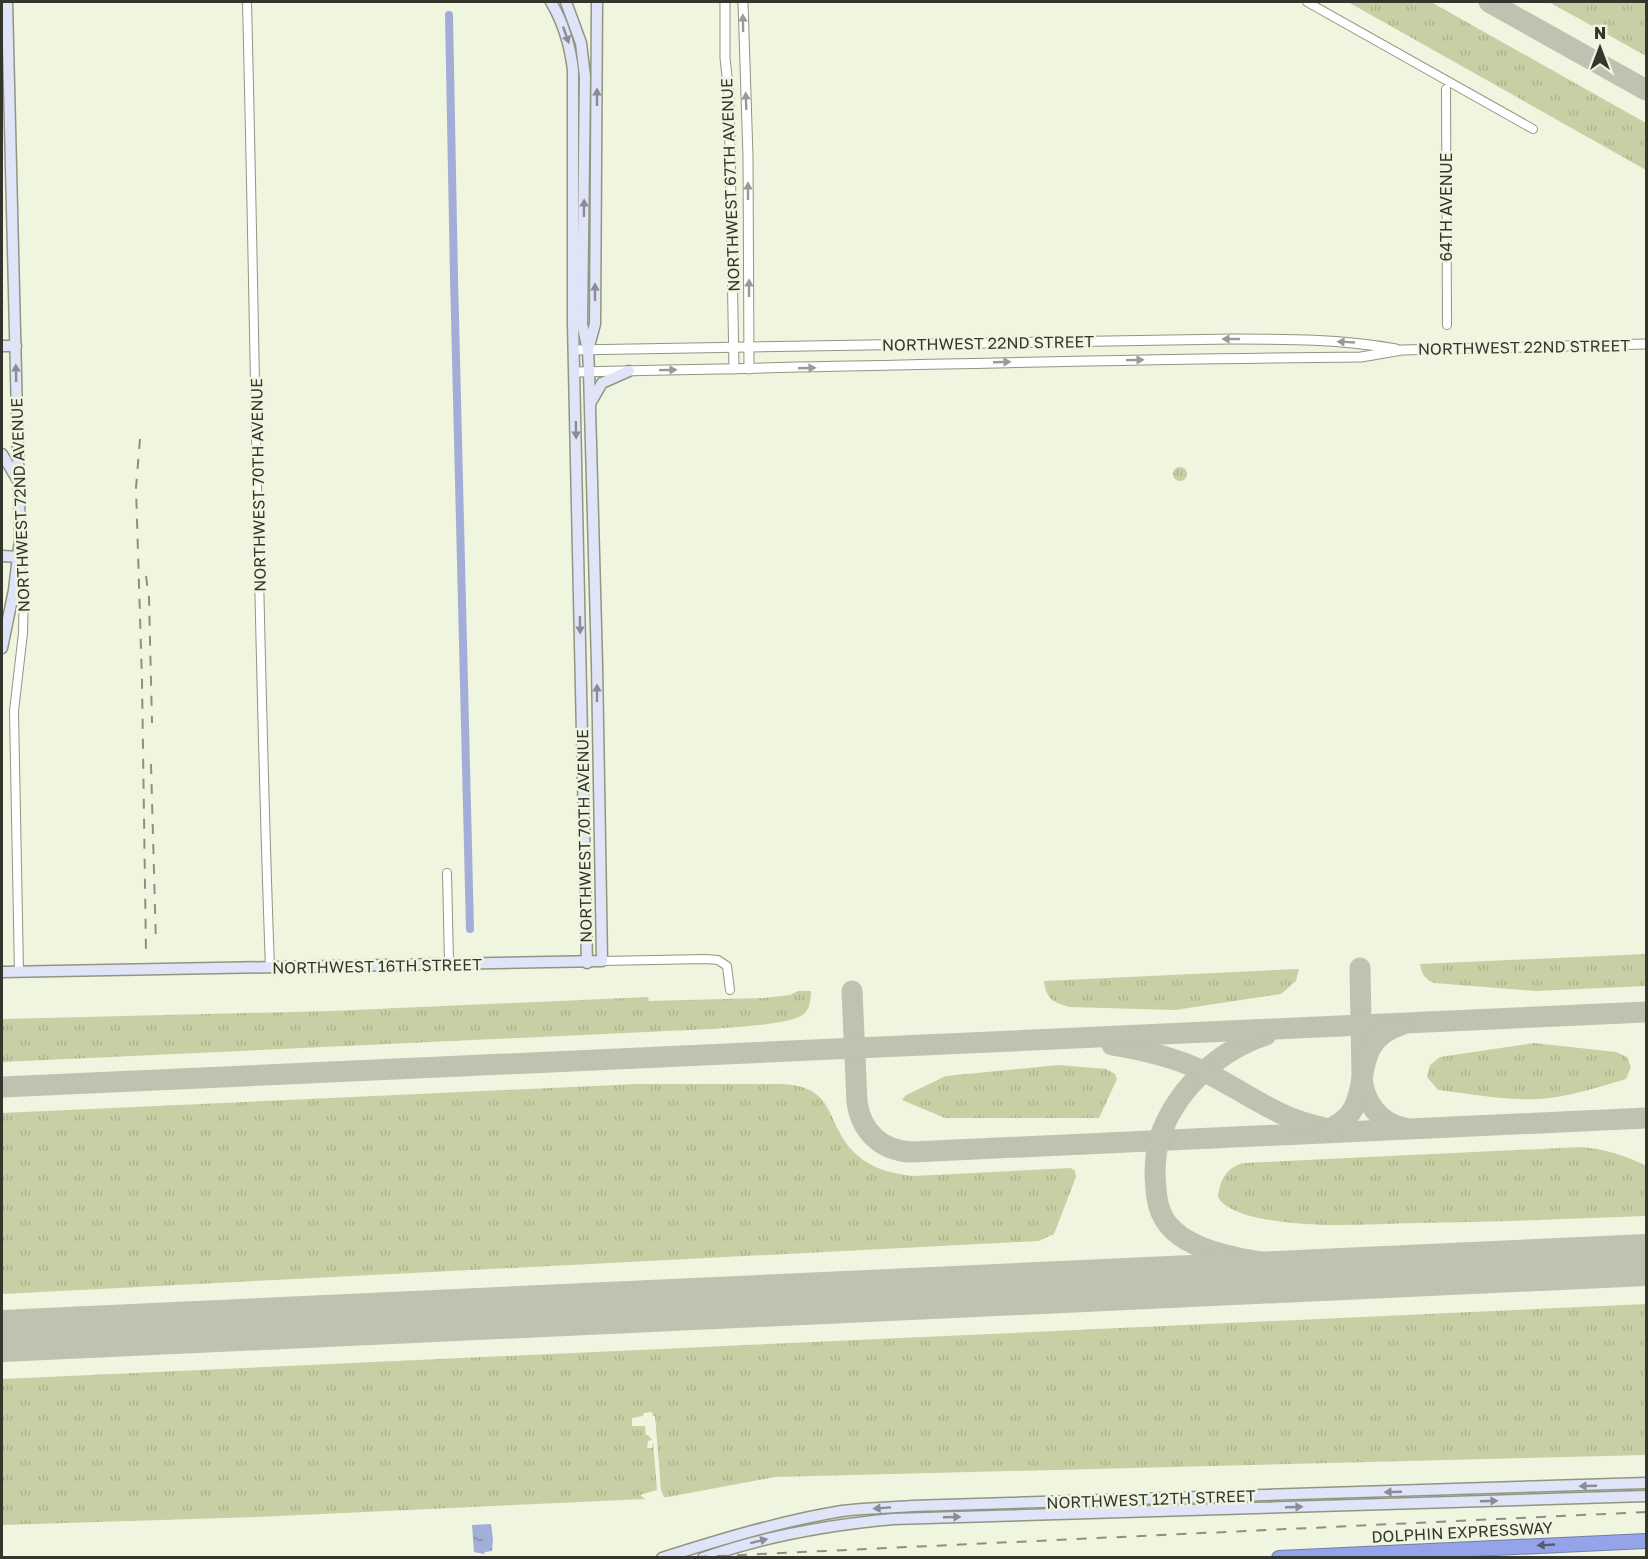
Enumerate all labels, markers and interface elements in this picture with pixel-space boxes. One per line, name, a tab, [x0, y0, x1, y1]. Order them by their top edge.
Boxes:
one-way arrow	[739, 14, 748, 33]
north arrow	[1570, 18, 1630, 78]
text: N	[1594, 23, 1606, 43]
one-way arrow	[562, 26, 572, 44]
street label: NORTHWEST 67TH AVENUE	[716, 78, 744, 292]
one-way arrow	[592, 88, 602, 107]
one-way arrow	[742, 92, 751, 111]
street label: 64TH AVENUE	[1436, 153, 1456, 261]
one-way arrow	[743, 182, 753, 201]
one-way arrow	[579, 198, 589, 217]
one-way arrow	[744, 278, 754, 297]
one-way arrow	[590, 283, 600, 302]
street label: NORTHWEST 22ND STREET	[882, 331, 1094, 355]
one-way arrow	[1222, 334, 1241, 344]
street label: NORTHWEST 22ND STREET	[1418, 335, 1630, 359]
one-way arrow	[1337, 337, 1356, 346]
one-way arrow	[1126, 355, 1145, 364]
one-way arrow	[993, 358, 1012, 367]
one-way arrow	[11, 363, 21, 382]
one-way arrow	[798, 363, 817, 373]
one-way arrow	[659, 365, 678, 375]
street label: NORTHWEST 70TH AVENUE	[246, 378, 270, 592]
street label: NORTHWEST 72ND AVENUE	[6, 398, 34, 612]
one-way arrow	[571, 421, 580, 440]
one-way arrow	[575, 616, 584, 635]
one-way arrow	[592, 684, 602, 703]
street label: NORTHWEST 70TH AVENUE	[572, 729, 596, 943]
street label: NORTHWEST 16TH STREET	[272, 954, 482, 978]
one-way arrow	[1579, 1481, 1598, 1490]
street label: NORTHWEST 12TH STREET	[1046, 1485, 1256, 1513]
one-way arrow	[1384, 1487, 1403, 1496]
one-way arrow	[1479, 1496, 1498, 1506]
one-way arrow	[1284, 1502, 1303, 1511]
one-way arrow	[872, 1503, 891, 1513]
one-way arrow	[942, 1512, 961, 1521]
street label: DOLPHIN EXPRESSWAY	[1371, 1517, 1554, 1547]
one-way arrow	[750, 1536, 768, 1546]
one-way arrow	[1537, 1540, 1556, 1549]

